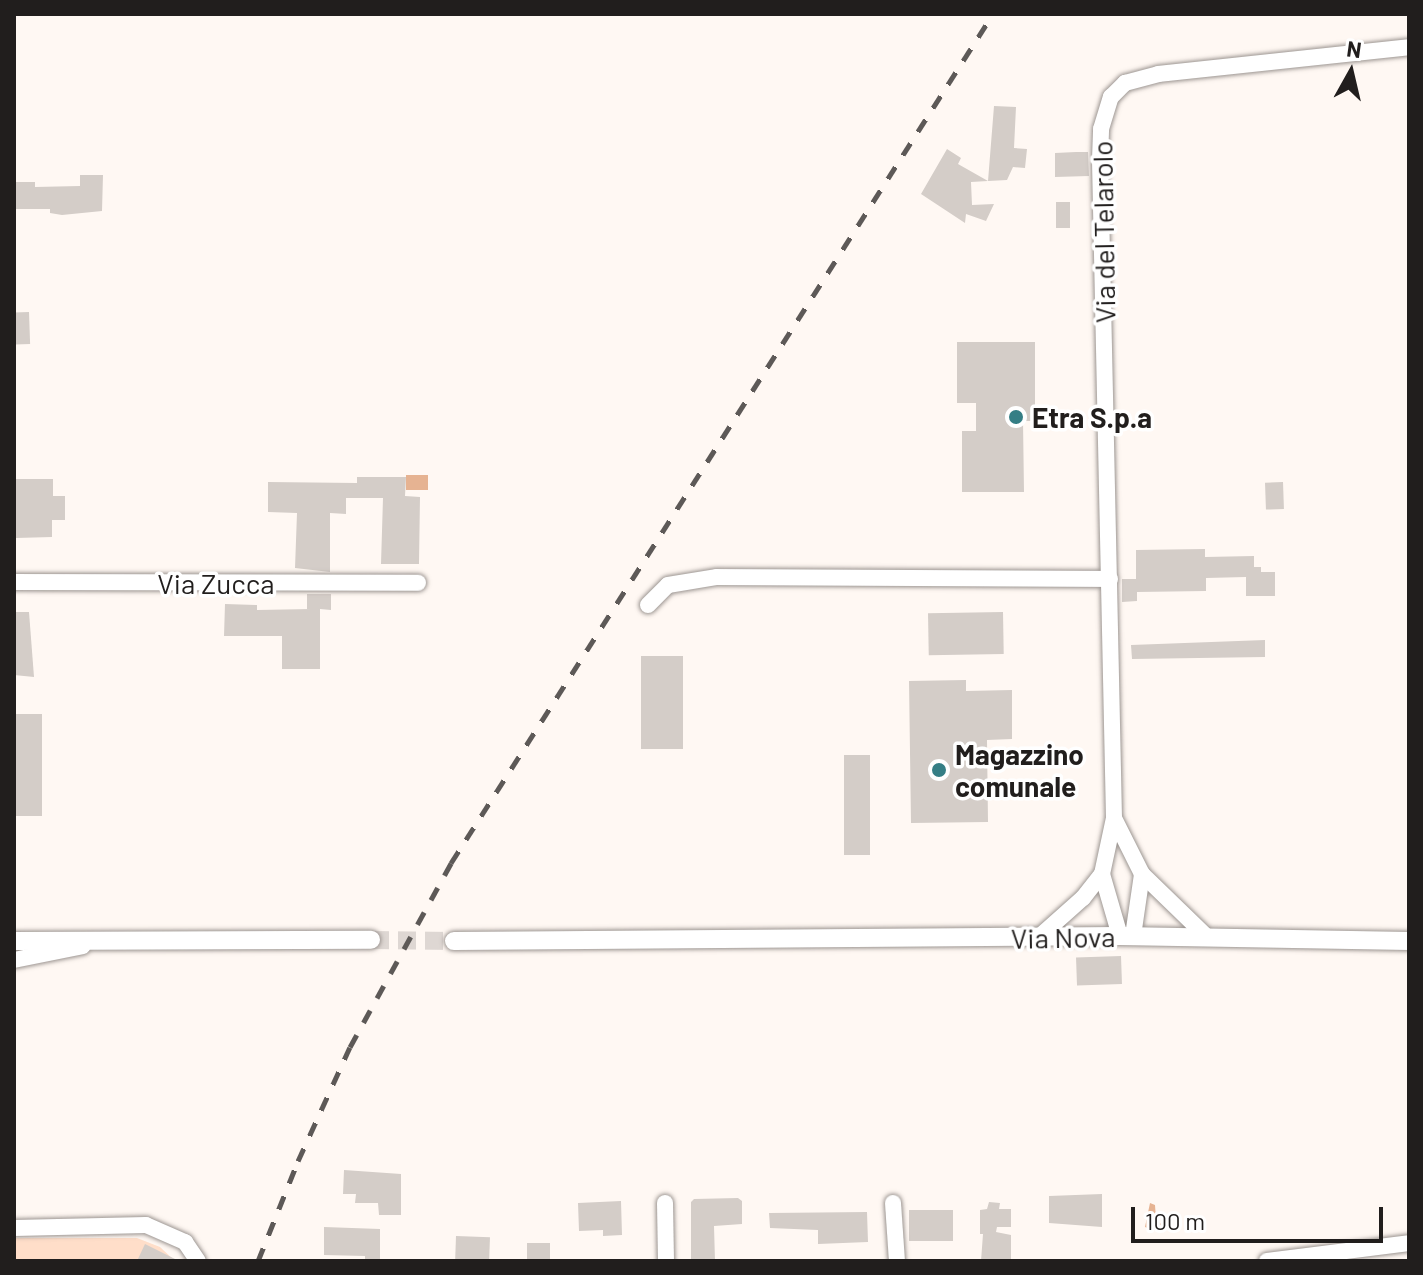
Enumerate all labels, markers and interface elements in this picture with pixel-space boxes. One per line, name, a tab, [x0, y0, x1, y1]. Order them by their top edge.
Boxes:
north arrow	[1311, 32, 1391, 112]
text: N	[1345, 34, 1363, 62]
street label: Via del Telarolo	[1085, 140, 1121, 324]
place label: Etra S.p.a	[1032, 400, 1152, 434]
marker: Etra S.p.a	[1007, 408, 1025, 426]
street label: Via Zucca	[157, 566, 275, 600]
place label: Magazzino comunale	[955, 737, 1084, 803]
marker: Magazzino comunale	[930, 761, 948, 779]
street label: Via Nova	[1010, 919, 1116, 955]
scale bar	[1135, 1191, 1387, 1241]
text: 100 m	[1145, 1206, 1205, 1235]

